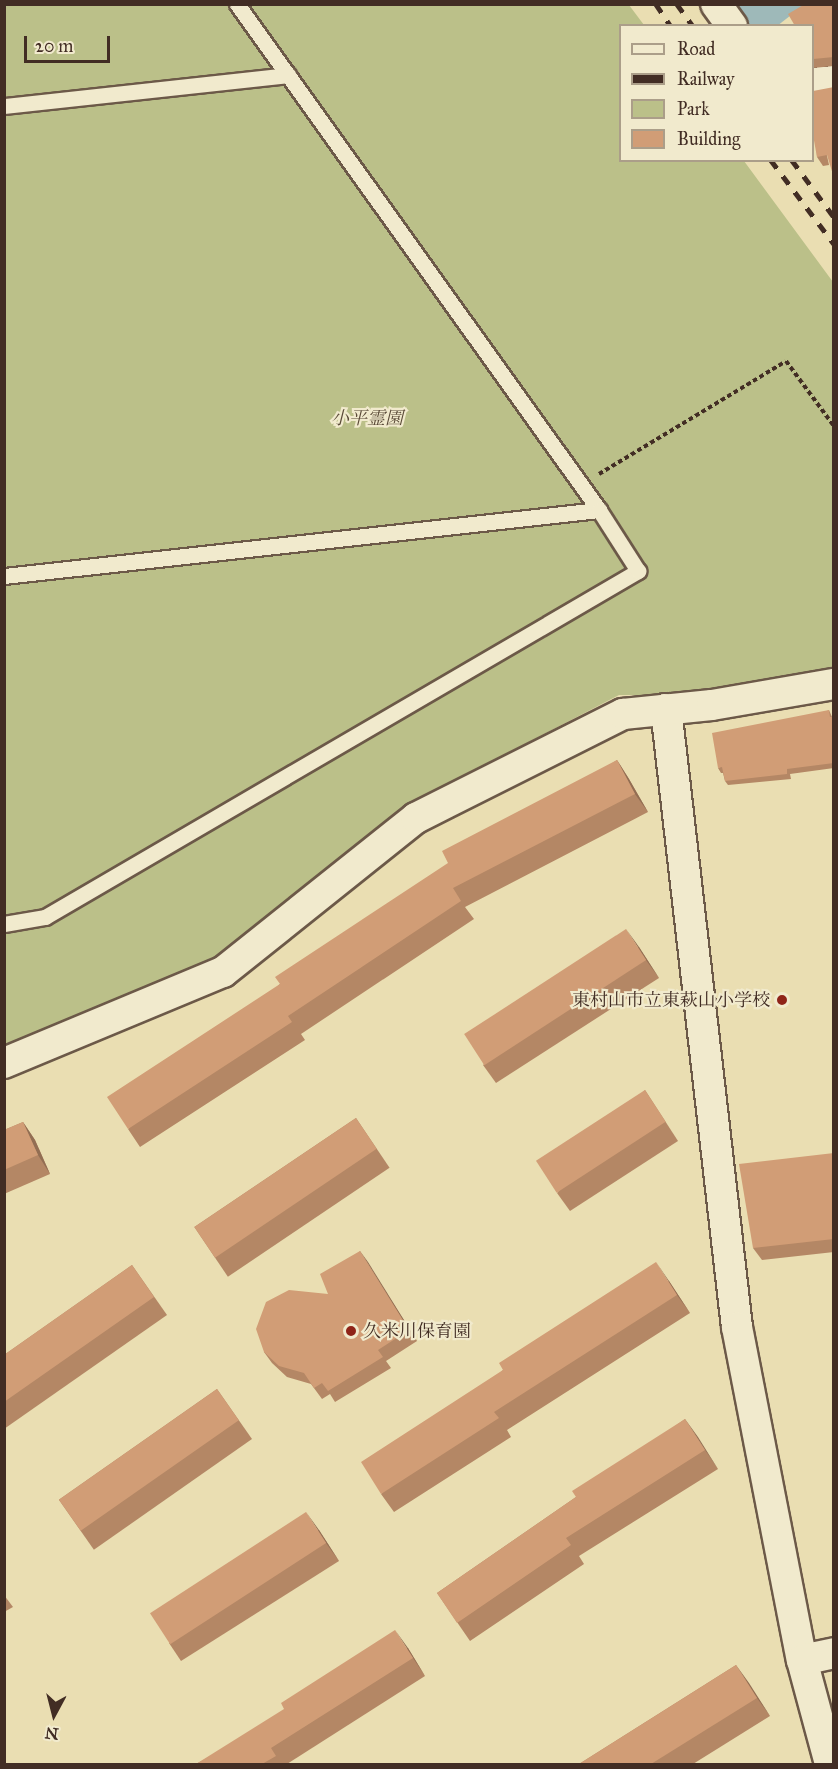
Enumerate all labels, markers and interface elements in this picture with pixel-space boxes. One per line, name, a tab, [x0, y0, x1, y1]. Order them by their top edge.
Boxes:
scale bar	[27, 24, 112, 62]
legend	[619, 24, 814, 162]
text: 20 m	[35, 35, 73, 57]
text: Road	[677, 38, 715, 60]
text: Railway	[677, 68, 734, 90]
text: Park	[677, 98, 710, 120]
text: Building	[677, 128, 740, 150]
park label: 小平霊園	[331, 407, 403, 429]
place label: 東村山市立東萩山小学校	[572, 989, 770, 1011]
marker: 東村山市立東萩山小学校	[775, 993, 789, 1007]
place label: 久米川保育園	[363, 1320, 471, 1342]
marker: 久米川保育園	[344, 1324, 358, 1338]
north arrow	[24, 1685, 84, 1745]
text: N	[44, 1723, 60, 1744]

